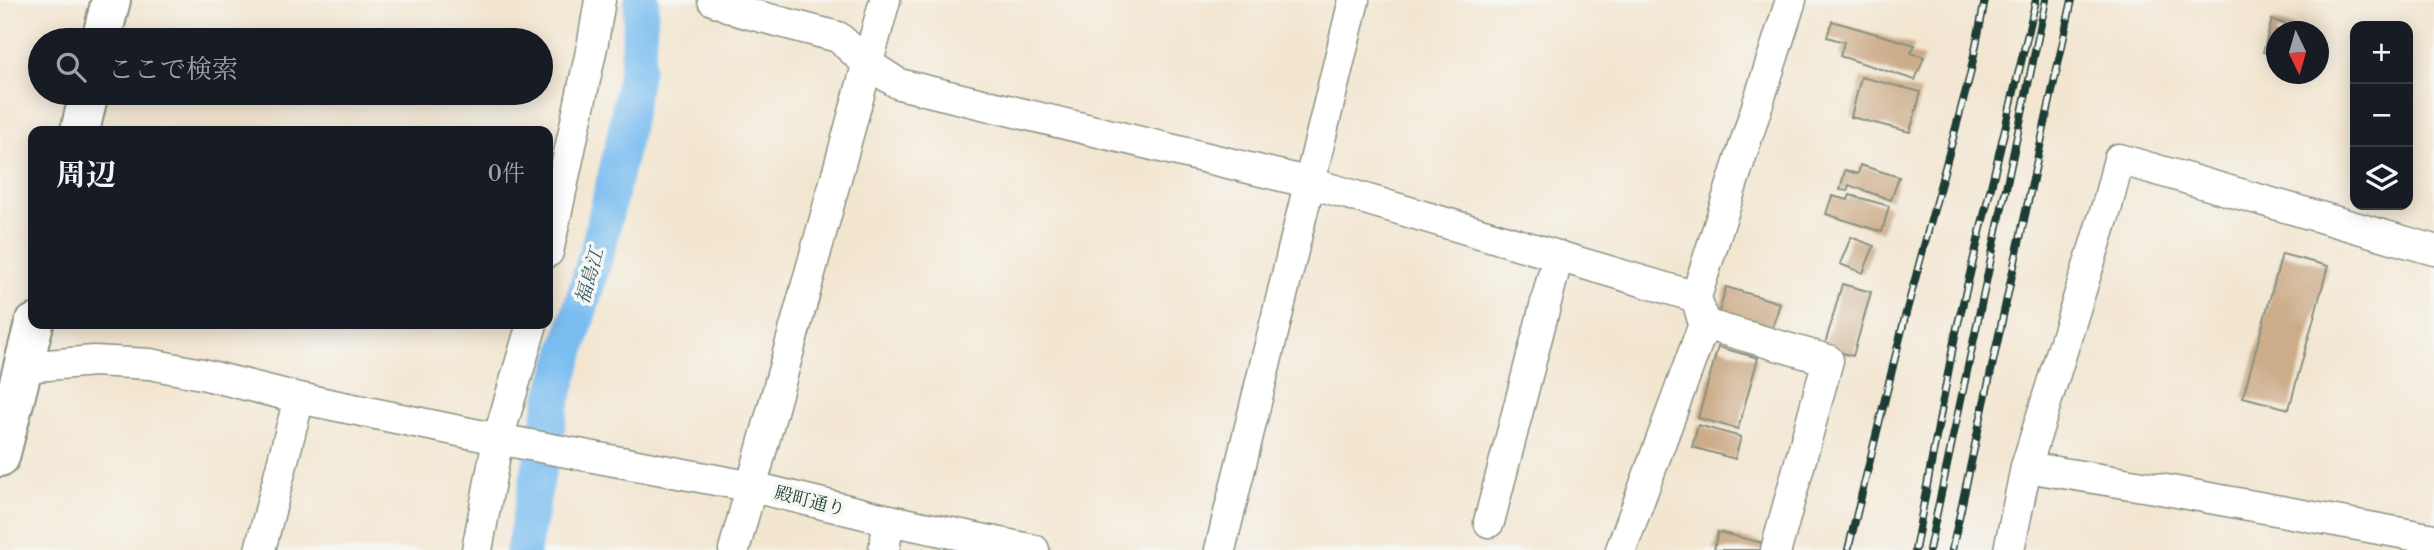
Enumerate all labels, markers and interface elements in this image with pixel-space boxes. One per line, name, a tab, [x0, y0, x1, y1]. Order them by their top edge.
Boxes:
north arrow	[2266, 21, 2329, 84]
map controls	[2350, 21, 2413, 210]
button: +	[2350, 21, 2413, 84]
search box	[28, 28, 553, 105]
icon: search	[52, 48, 90, 86]
text: ここで検索	[108, 53, 238, 85]
button: −	[2350, 84, 2413, 147]
button: layers	[2350, 147, 2413, 210]
text: 周辺	[56, 156, 116, 193]
text: 0件	[487, 159, 525, 187]
water label: 福島江	[571, 243, 609, 307]
street label: 殿町通り	[772, 482, 848, 520]

